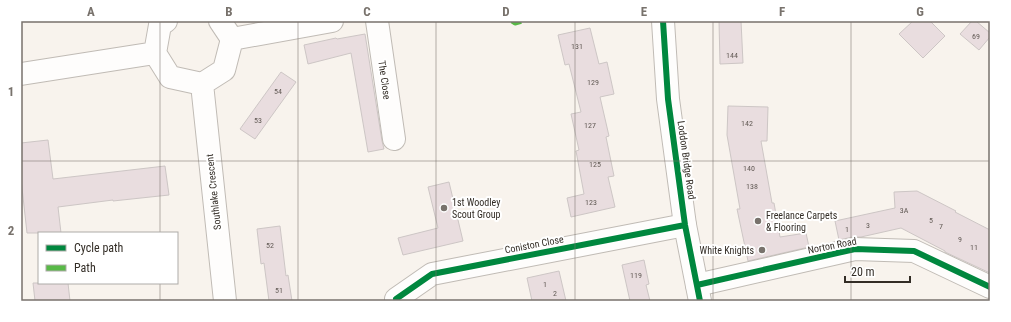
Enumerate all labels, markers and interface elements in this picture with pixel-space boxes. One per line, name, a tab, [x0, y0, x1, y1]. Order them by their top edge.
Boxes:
text: A	[87, 4, 95, 19]
text: B	[225, 4, 233, 19]
text: C	[363, 4, 371, 19]
text: D	[502, 4, 510, 19]
text: E	[641, 4, 648, 19]
text: F	[779, 4, 785, 19]
text: G	[916, 4, 924, 19]
house number: 69	[972, 32, 980, 41]
house number: 131	[571, 42, 583, 51]
house number: 144	[726, 51, 738, 60]
street label: The Close	[376, 60, 393, 101]
house number: 129	[587, 78, 599, 87]
text: 1	[8, 84, 14, 99]
house number: 54	[274, 87, 282, 96]
house number: 53	[254, 116, 262, 125]
house number: 142	[741, 119, 753, 128]
street label: Loddon Bridge Road	[676, 120, 697, 200]
house number: 127	[584, 121, 596, 130]
street label: Southlake Crescent	[204, 153, 223, 230]
house number: 125	[589, 160, 601, 169]
house number: 140	[743, 164, 755, 173]
house number: 138	[746, 182, 758, 191]
place label: 1st Woodley Scout Group	[452, 197, 501, 220]
house number: 123	[585, 198, 597, 207]
marker: 1st Woodley Scout Group	[439, 203, 449, 213]
house number: 3A	[900, 206, 909, 215]
place label: Freelance Carpets & Flooring	[766, 210, 838, 233]
marker: Freelance Carpets & Flooring	[753, 216, 763, 226]
house number: 5	[929, 216, 933, 225]
house number: 3	[866, 221, 870, 230]
house number: 7	[939, 222, 943, 231]
text: 2	[8, 223, 15, 238]
house number: 1	[845, 225, 849, 234]
legend	[38, 232, 178, 284]
street label: Coniston Close	[504, 233, 565, 256]
street label: Norton Road	[807, 235, 858, 256]
house number: 9	[958, 235, 962, 244]
text: Cycle path	[74, 241, 124, 255]
house number: 52	[266, 241, 274, 250]
house number: 11	[970, 243, 978, 252]
place label: White Knights	[700, 245, 754, 256]
marker: White Knights	[757, 245, 767, 255]
scale bar	[845, 258, 910, 284]
text: Path	[74, 261, 96, 275]
text: 20 m	[851, 265, 875, 279]
house number: 119	[630, 271, 642, 280]
house number: 1	[543, 280, 547, 289]
house number: 51	[275, 286, 283, 295]
house number: 2	[553, 289, 557, 298]

